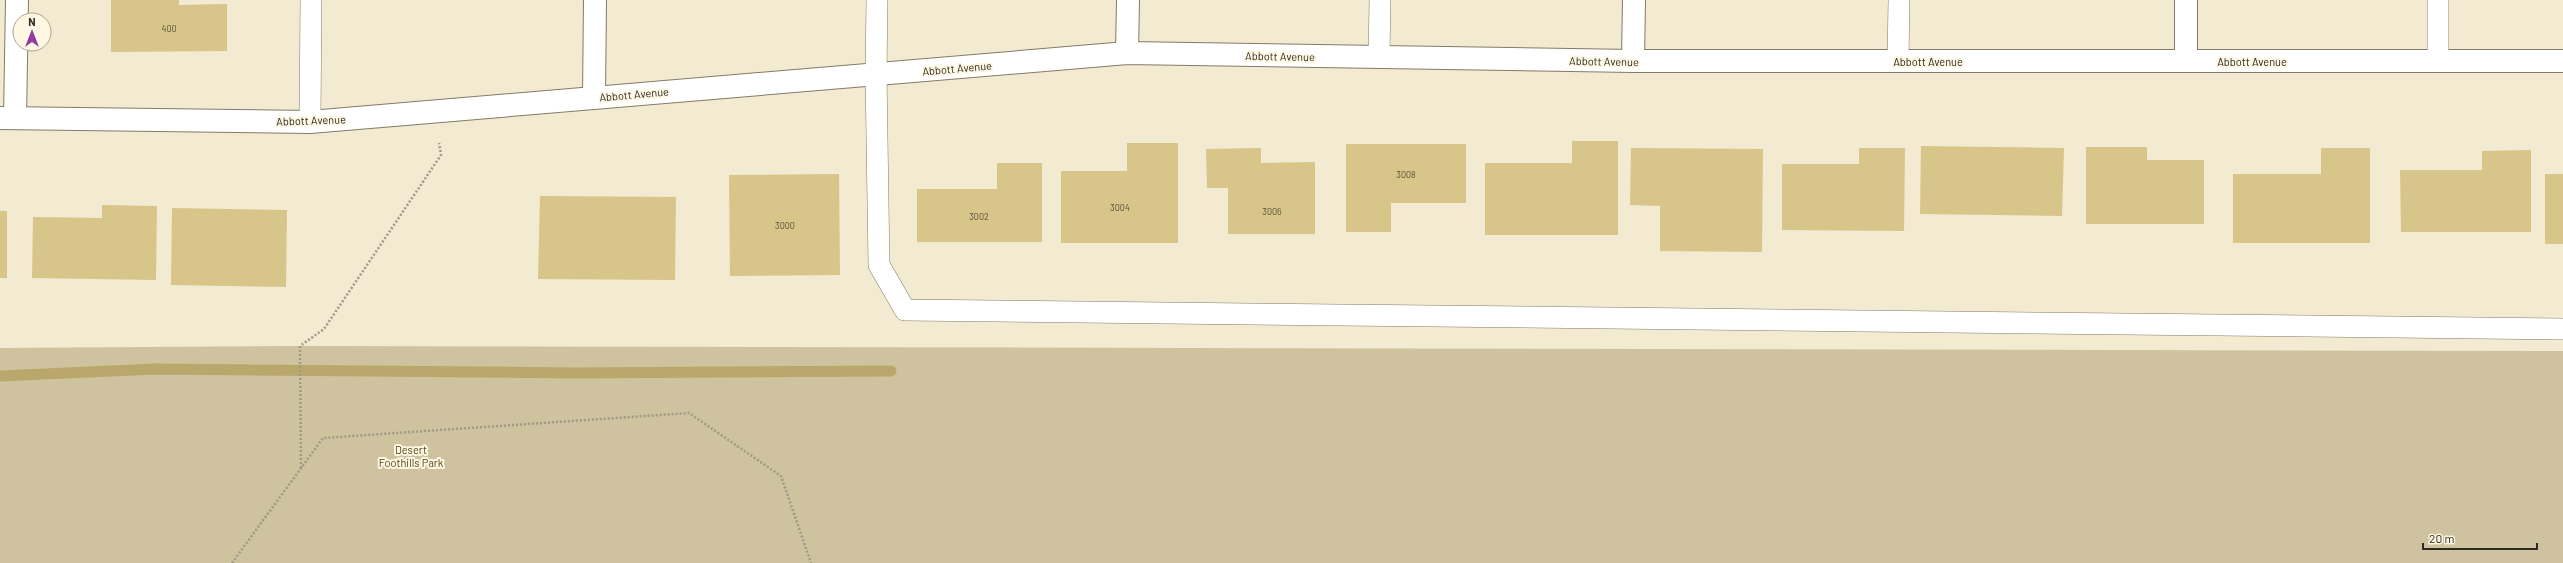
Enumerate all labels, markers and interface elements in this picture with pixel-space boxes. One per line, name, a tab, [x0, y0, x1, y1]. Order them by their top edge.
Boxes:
north arrow	[12, 12, 52, 52]
text: N	[28, 15, 36, 28]
house number: 400	[161, 23, 177, 34]
street label: Abbott Avenue	[1245, 49, 1315, 63]
street label: Abbott Avenue	[1569, 54, 1639, 68]
street label: Abbott Avenue	[1893, 55, 1963, 68]
street label: Abbott Avenue	[2217, 55, 2287, 68]
street label: Abbott Avenue	[922, 58, 992, 78]
street label: Abbott Avenue	[599, 84, 669, 104]
street label: Abbott Avenue	[276, 112, 346, 128]
house number: 3008	[1396, 169, 1416, 180]
house number: 3004	[1110, 202, 1130, 213]
house number: 3006	[1262, 206, 1282, 217]
house number: 3002	[969, 211, 989, 222]
house number: 3000	[775, 220, 795, 231]
park label: Desert Foothills Park	[379, 443, 444, 469]
scale bar	[2423, 525, 2537, 551]
text: 20 m	[2429, 531, 2455, 545]

